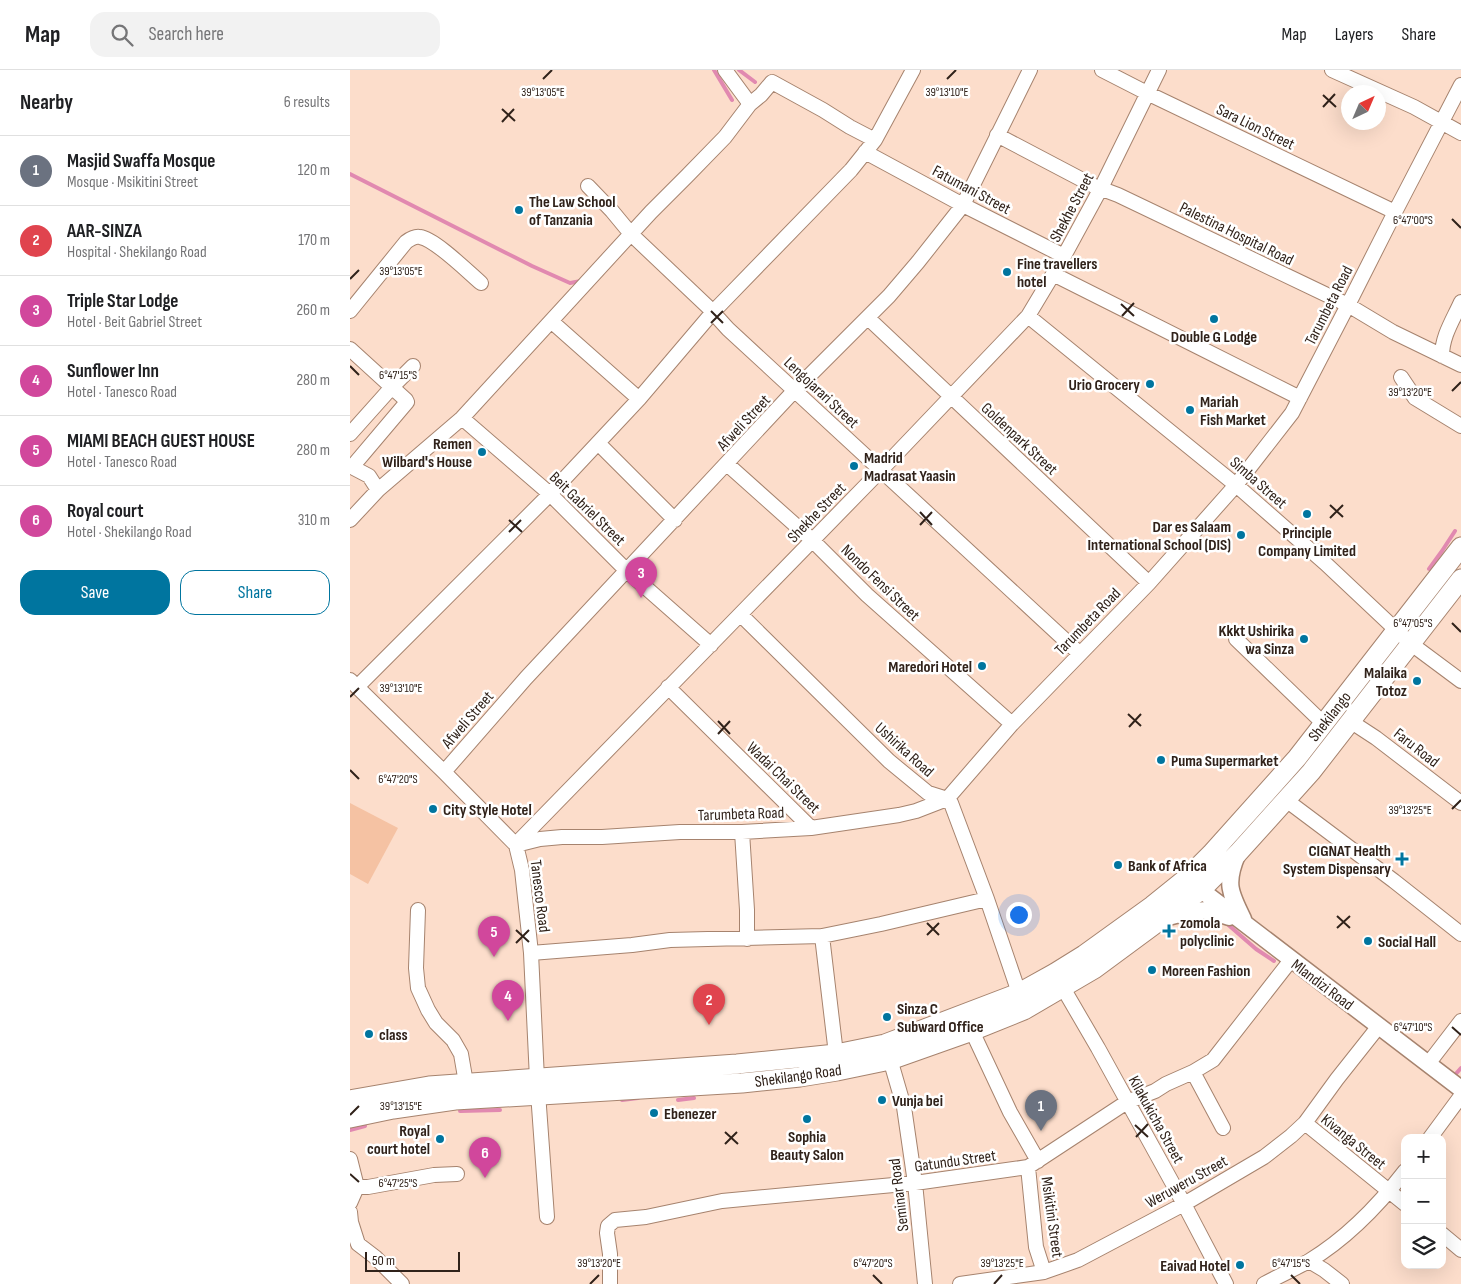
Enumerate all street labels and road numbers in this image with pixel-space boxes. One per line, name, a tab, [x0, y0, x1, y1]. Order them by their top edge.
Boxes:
street label: Sara Lion Street	[1213, 100, 1298, 155]
street label: Fatumani Street	[929, 162, 1014, 219]
street label: Shekhe Street	[1046, 170, 1099, 246]
street label: Palestina Hospital Road	[1176, 199, 1296, 270]
street label: Tarumbeta Road	[1301, 263, 1357, 348]
street label: Lengojarari Street	[780, 354, 862, 433]
street label: Afweli Street	[713, 391, 775, 456]
street label: Goldenpark Street	[977, 399, 1061, 479]
street label: Simba Street	[1226, 453, 1290, 513]
street label: Beit Gabriel Street	[545, 468, 629, 550]
street label: Shekhe Street	[784, 479, 850, 547]
street label: Nondo Fensi Street	[837, 541, 923, 625]
street label: Tarumbeta Road	[1051, 584, 1125, 660]
street label: Afweli Street	[438, 687, 498, 753]
street label: Shekilango	[1305, 688, 1356, 746]
street label: Ushirika Road	[871, 719, 937, 781]
street label: Faru Road	[1390, 725, 1443, 772]
street label: Wadai Chai Street	[742, 738, 824, 818]
street label: Tarumbeta Road	[698, 803, 785, 825]
street label: Tanesco Road	[526, 859, 553, 933]
street label: Mlandizi Road	[1287, 956, 1357, 1015]
street label: Shekilango Road	[754, 1061, 843, 1092]
street label: Kilakukicha Street	[1124, 1073, 1188, 1167]
street label: Kivanga Street	[1317, 1110, 1389, 1174]
street label: Gatundu Street	[913, 1146, 997, 1177]
street label: Weruweru Street	[1142, 1152, 1231, 1213]
street label: Seminar Road	[886, 1157, 913, 1232]
street label: Msikitini Street	[1036, 1176, 1067, 1259]

